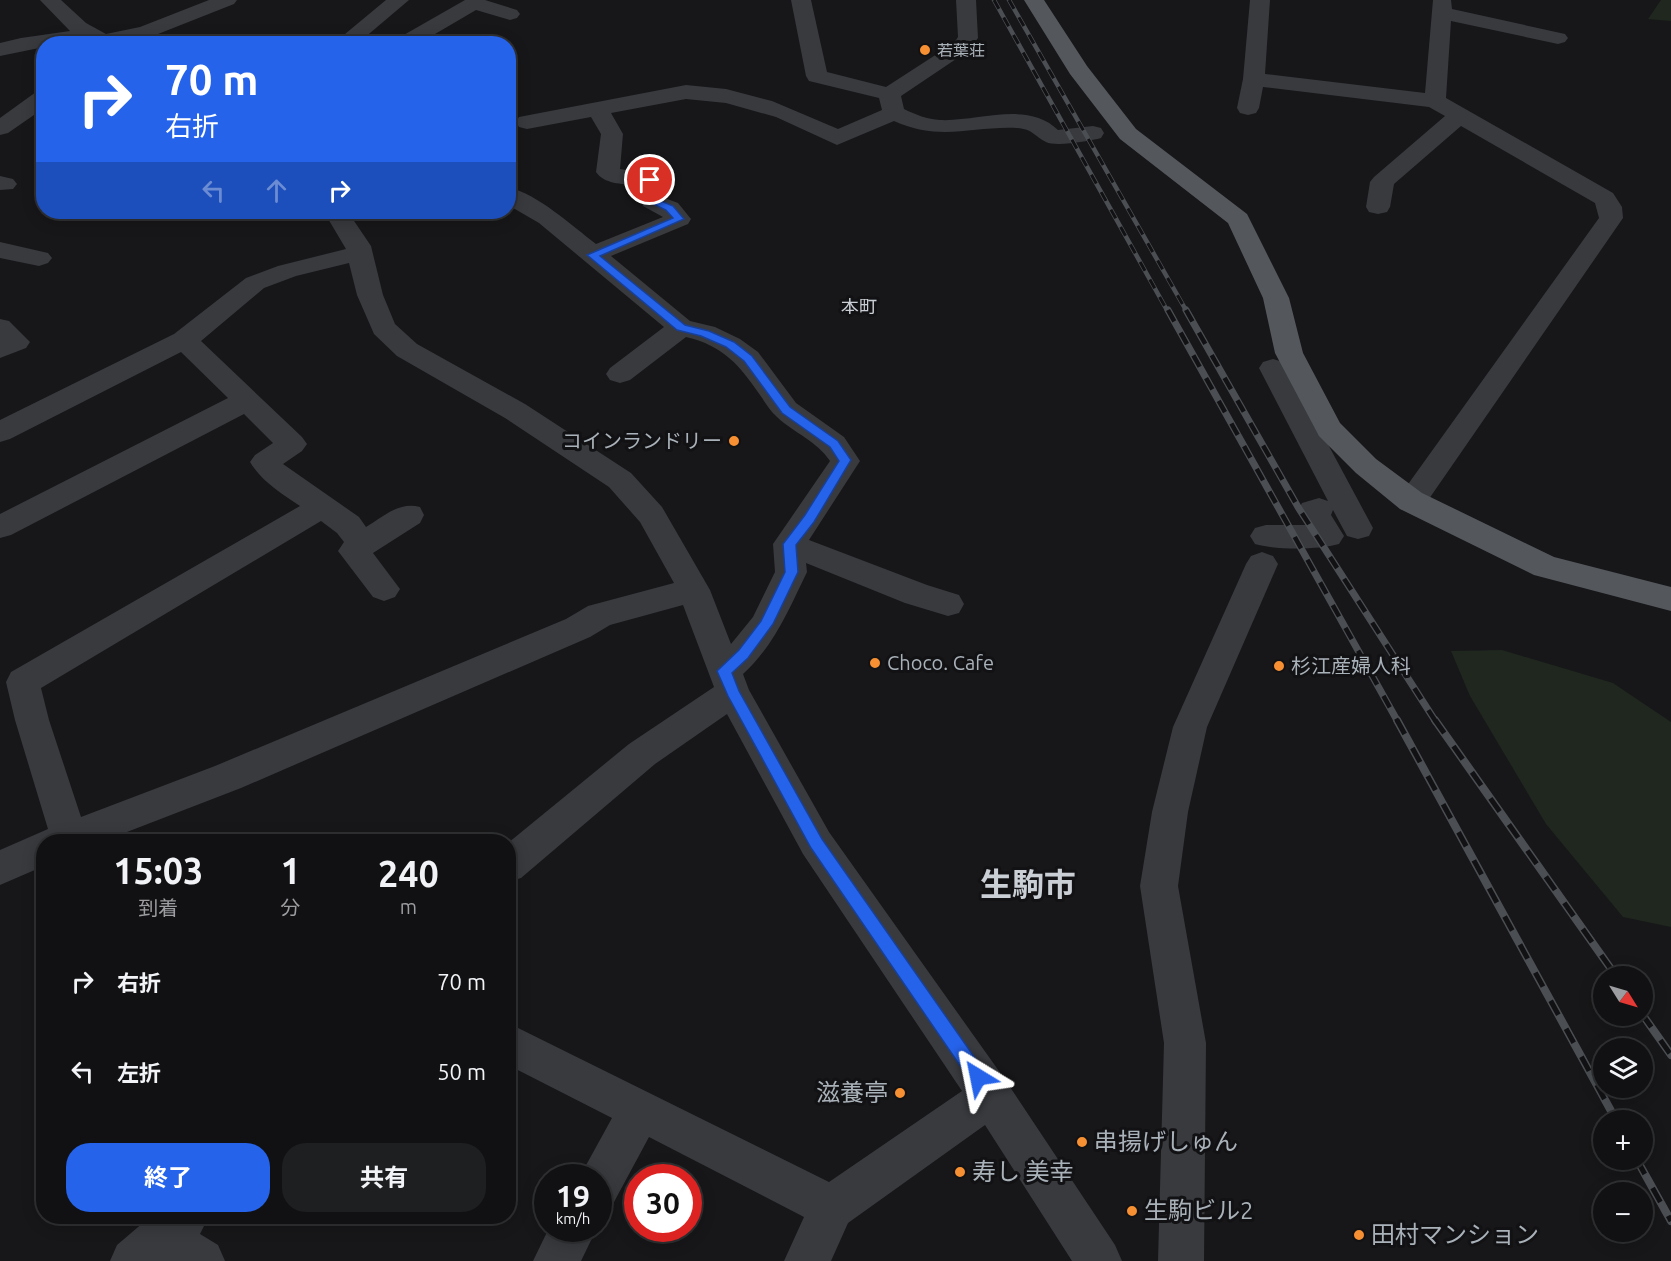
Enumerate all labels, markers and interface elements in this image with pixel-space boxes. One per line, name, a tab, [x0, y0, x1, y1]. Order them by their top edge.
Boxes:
place label: 若葉荘	[937, 41, 985, 59]
marker: 若葉荘	[918, 43, 932, 57]
text: 70 m	[165, 56, 259, 103]
icon: right	[66, 60, 144, 138]
text: 右折	[165, 111, 219, 141]
pin	[624, 154, 675, 205]
icon: arrive	[633, 163, 666, 196]
icon: left	[197, 174, 230, 207]
icon: ahead	[260, 174, 293, 207]
icon: right	[323, 174, 356, 207]
district label: 本町	[841, 296, 877, 316]
place label: コインランドリー	[562, 429, 722, 452]
marker: コインランドリー	[727, 434, 741, 448]
place label: Choco. Cafe	[887, 651, 994, 674]
place label: 杉江産婦人科	[1291, 654, 1411, 677]
marker: Choco. Cafe	[868, 656, 882, 670]
marker: 杉江産婦人科	[1272, 659, 1286, 673]
text: 15:03	[113, 850, 203, 891]
text: 1	[280, 850, 301, 891]
text: 240	[378, 853, 439, 894]
district label: 生駒市	[980, 866, 1076, 902]
text: m	[400, 895, 417, 918]
text: 到着	[138, 896, 178, 919]
text: 分	[281, 896, 301, 919]
icon: right	[66, 965, 99, 998]
north arrow	[1593, 966, 1653, 1026]
map controls	[1593, 966, 1653, 1242]
text: 70 m	[437, 969, 486, 994]
text: 右折	[117, 970, 161, 995]
button: layers	[1593, 1038, 1653, 1098]
position arrow	[946, 1045, 1010, 1109]
icon: left	[66, 1055, 99, 1088]
text: 50 m	[437, 1059, 486, 1084]
text: 左折	[117, 1060, 161, 1085]
place label: 滋養亭	[816, 1079, 888, 1106]
marker: 滋養亭	[893, 1086, 907, 1100]
button: +	[1593, 1110, 1653, 1170]
place label: 串揚げしゅん	[1094, 1128, 1238, 1155]
marker: 串揚げしゅん	[1075, 1135, 1089, 1149]
button: 終了	[66, 1143, 270, 1212]
button: 共有	[282, 1143, 486, 1212]
place label: 寿し 美幸	[972, 1158, 1074, 1185]
speed limit sign: 30	[624, 1164, 702, 1242]
marker: 寿し 美幸	[953, 1165, 967, 1179]
text: 19	[556, 1179, 590, 1213]
button: −	[1593, 1182, 1653, 1242]
place label: 生駒ビル2	[1144, 1197, 1254, 1224]
marker: 生駒ビル2	[1125, 1204, 1139, 1218]
text: km/h	[556, 1210, 590, 1227]
place label: 田村マンション	[1371, 1221, 1539, 1248]
marker: 田村マンション	[1352, 1228, 1366, 1242]

